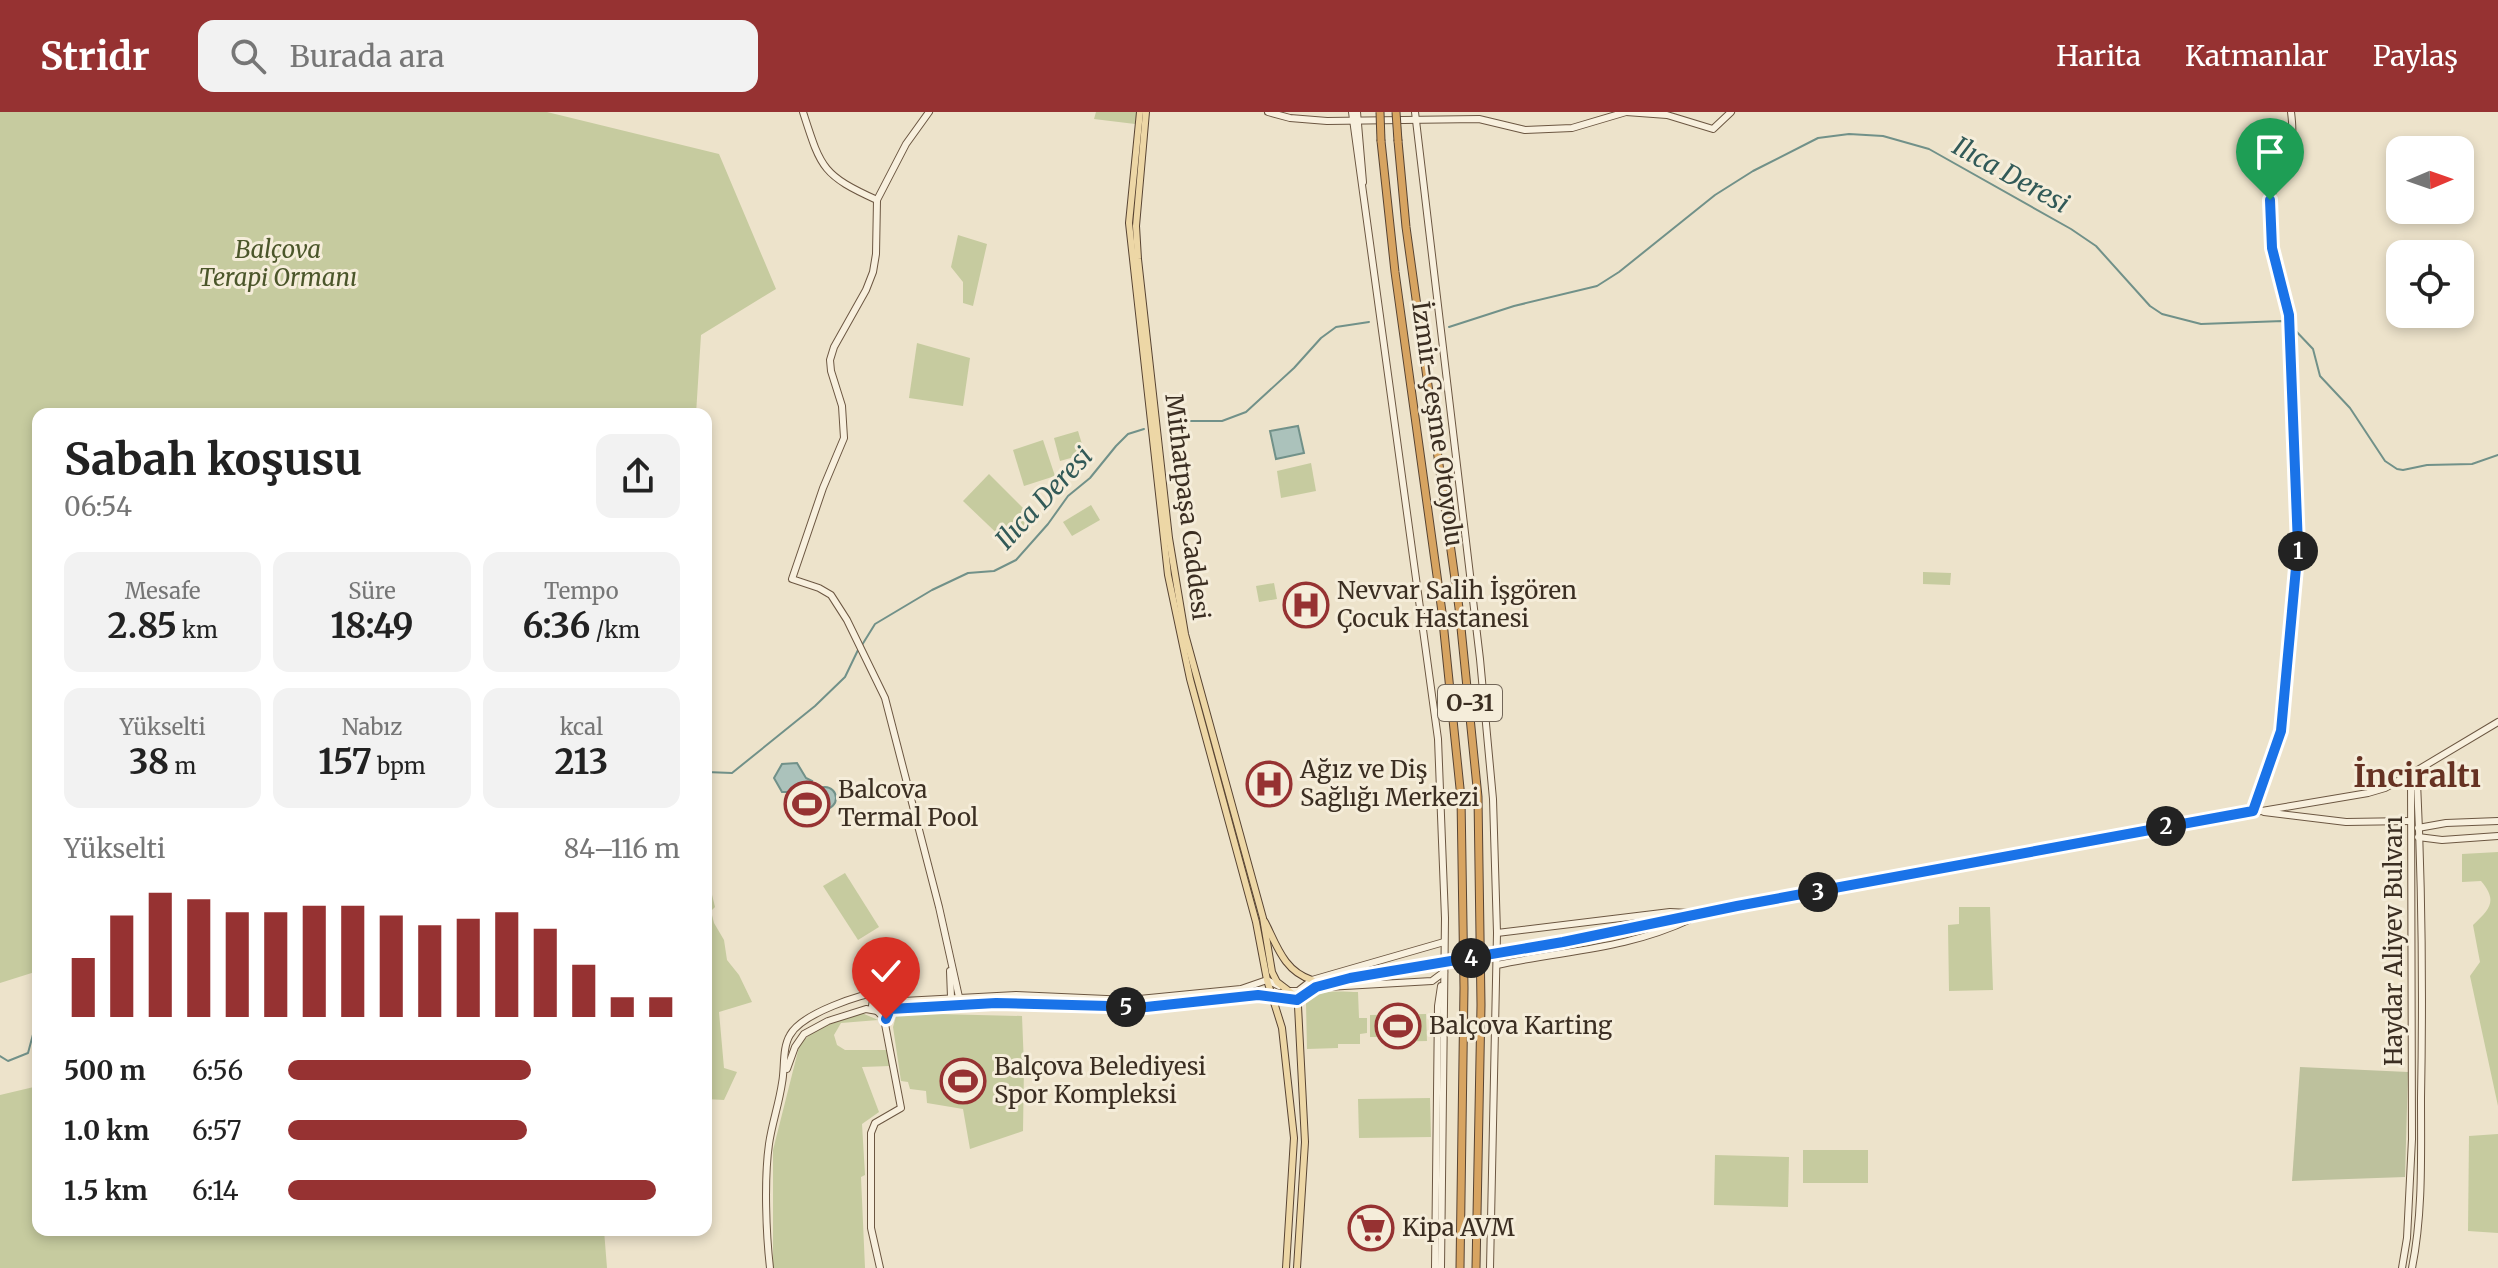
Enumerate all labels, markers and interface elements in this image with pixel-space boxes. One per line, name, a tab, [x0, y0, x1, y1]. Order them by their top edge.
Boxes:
search box	[198, 20, 758, 92]
text: Stridr	[40, 33, 150, 80]
icon: search	[226, 34, 270, 78]
text: Burada ara	[290, 37, 445, 75]
text: Harita	[2056, 38, 2141, 74]
text: Katmanlar	[2185, 38, 2329, 74]
text: Paylaş	[2373, 38, 2458, 74]
pin	[2236, 118, 2304, 200]
water label: Ilıca Deresi	[1947, 129, 2075, 220]
icon: arrive	[2248, 130, 2292, 174]
north arrow	[2386, 136, 2474, 224]
map controls	[2386, 136, 2474, 328]
park label: Balçova Terapi Ormanı	[199, 234, 357, 293]
button: locate	[2386, 240, 2474, 328]
street label: İzmir-Çeşme Otoyolu	[1405, 299, 1470, 548]
street label: Mithatpaşa Caddesi	[1158, 392, 1217, 622]
text: Sabah koşusu	[64, 432, 362, 487]
button: share	[596, 434, 680, 518]
water label: Ilıca Deresi	[988, 440, 1099, 556]
text: 06:54	[64, 490, 132, 523]
pin: 1	[2278, 531, 2318, 571]
text: 1	[2293, 537, 2303, 565]
place label: Nevvar Salih İşgören Çocuk Hastanesi	[1337, 575, 1577, 634]
text: Mesafe	[125, 577, 201, 605]
text: Süre	[348, 577, 396, 605]
text: Tempo	[544, 577, 619, 605]
hospital icon: Nevvar Salih İşgören Çocuk Hastanesi	[1282, 581, 1330, 629]
text: 2.85	[107, 605, 177, 647]
text: 18:49	[331, 605, 413, 647]
text: 6:36	[523, 605, 591, 647]
text: km	[177, 616, 218, 644]
text: /km	[591, 616, 640, 644]
road number: O-31	[1438, 685, 1502, 721]
text: Yükselti	[120, 713, 206, 741]
text: Nabız	[342, 713, 402, 741]
text: kcal	[560, 713, 603, 741]
text: 38	[129, 741, 169, 783]
text: 157	[318, 741, 372, 783]
text: 213	[555, 741, 608, 783]
text: m	[169, 752, 196, 780]
text: bpm	[372, 752, 426, 780]
place label: Ağız ve Diş Sağlığı Merkezi	[1299, 754, 1480, 813]
district label: İnciraltı	[2353, 756, 2481, 796]
hospital icon: Ağız ve Diş Sağlığı Merkezi	[1245, 760, 1293, 808]
place label: Balcova Termal Pool	[838, 774, 978, 833]
sports icon: Balcova Termal Pool	[783, 780, 831, 828]
pin: 2	[2146, 806, 2186, 846]
text: 2	[2160, 812, 2172, 840]
street label: Haydar Aliyev Bulvarı	[2378, 816, 2409, 1066]
text: Yükselti	[64, 832, 165, 865]
text: 84–116 m	[564, 832, 680, 865]
pin: 3	[1798, 872, 1838, 912]
text: 3	[1812, 878, 1824, 906]
pin	[852, 937, 920, 1019]
pin: 4	[1451, 938, 1491, 978]
text: 4	[1464, 944, 1478, 972]
icon: check	[864, 949, 908, 993]
pin: 5	[1106, 987, 1146, 1027]
text: 5	[1120, 993, 1132, 1021]
sports icon: Balçova Karting	[1374, 1002, 1422, 1050]
place label: Balçova Karting	[1429, 1010, 1613, 1041]
place label: Balçova Belediyesi Spor Kompleksi	[994, 1051, 1206, 1110]
text: 500 m	[64, 1054, 146, 1087]
text: 6:56	[192, 1054, 243, 1087]
sports icon: Balçova Belediyesi Spor Kompleksi	[939, 1057, 987, 1105]
text: 1.0 km	[64, 1114, 149, 1147]
text: 6:57	[192, 1114, 242, 1147]
text: 1.5 km	[64, 1174, 148, 1207]
text: 6:14	[192, 1174, 239, 1207]
supermarket icon: Kipa AVM	[1347, 1204, 1395, 1252]
place label: Kipa AVM	[1402, 1212, 1515, 1243]

